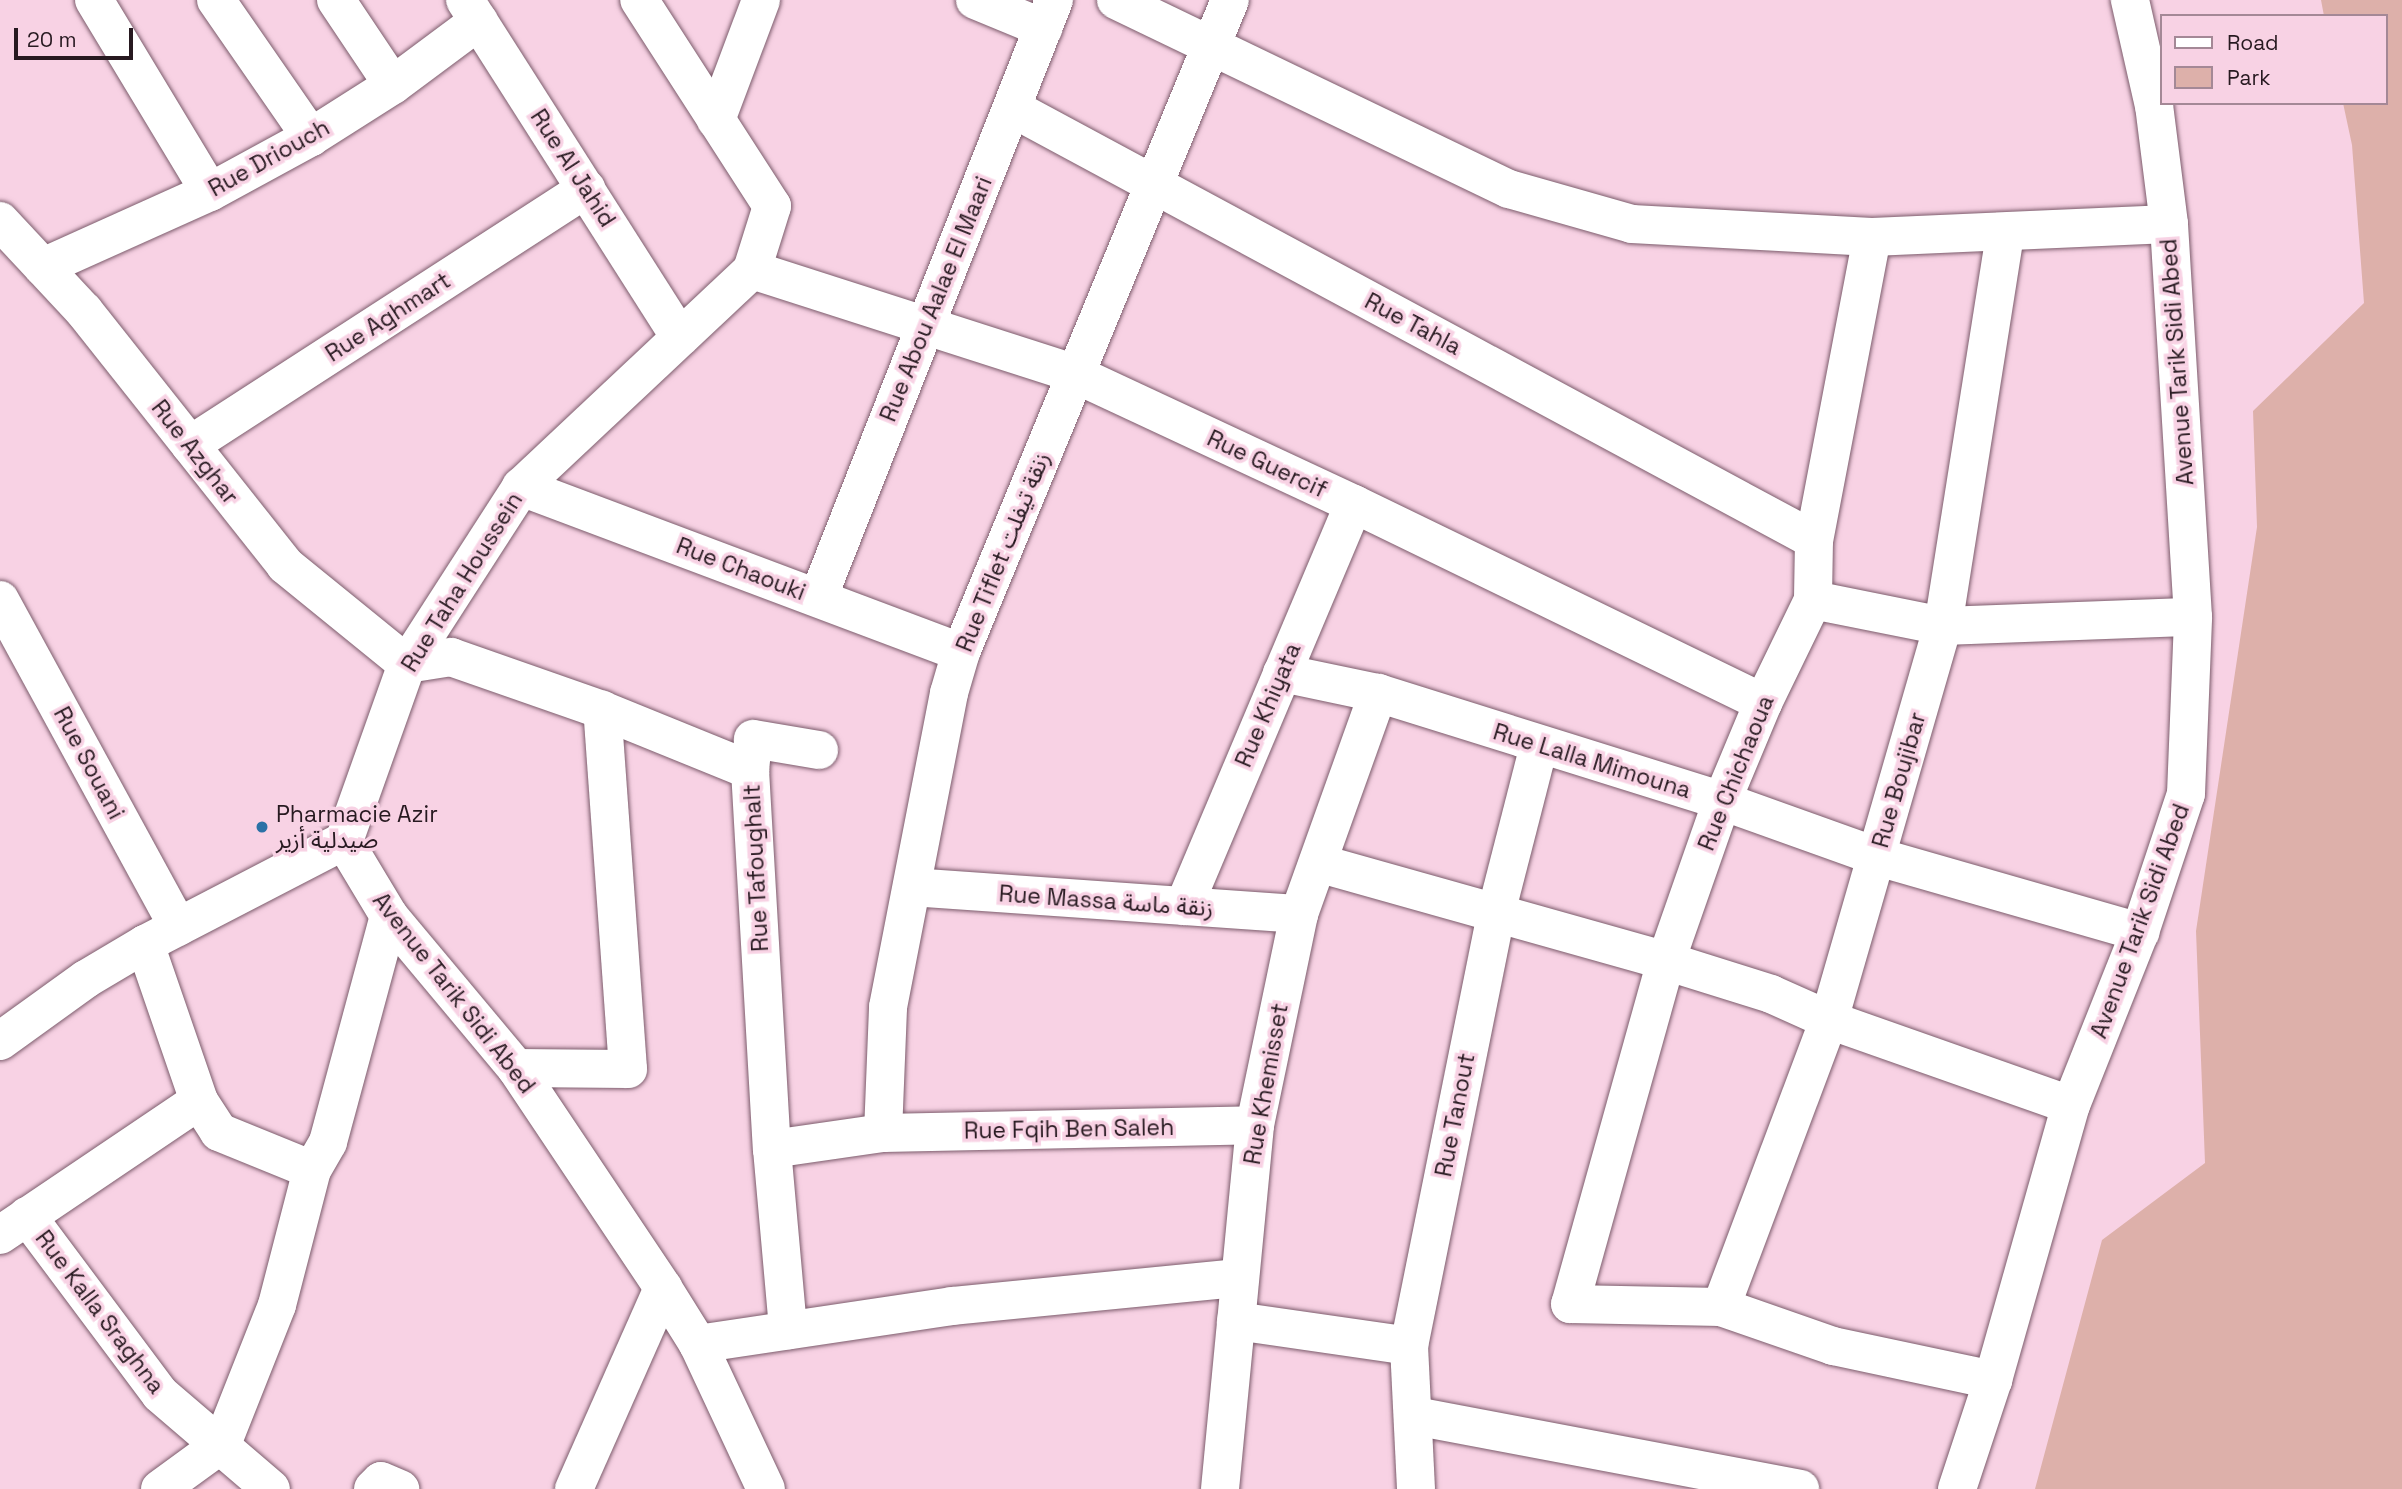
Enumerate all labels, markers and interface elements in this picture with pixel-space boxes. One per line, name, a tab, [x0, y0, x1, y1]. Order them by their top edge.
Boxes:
scale bar	[18, 14, 136, 58]
legend	[2160, 14, 2388, 105]
text: 20 m	[27, 26, 77, 53]
text: Road	[2227, 29, 2279, 56]
text: Park	[2227, 64, 2271, 91]
street label: Rue Al Jahid	[525, 104, 621, 232]
street label: Rue Driouch	[204, 113, 334, 203]
street label: Rue Abou Aalae El Maari	[874, 172, 998, 426]
street label: Avenue Tarik Sidi Abed	[2155, 237, 2199, 487]
street label: Rue Aghmart	[320, 266, 456, 368]
street label: Rue Tahla	[1360, 287, 1466, 361]
street label: Rue Azghar	[146, 394, 244, 510]
street label: Rue Guercif	[1203, 424, 1331, 504]
street label: Rue Tiflet زنقة تيفلت	[950, 448, 1056, 656]
street label: Rue Taha Houssein	[395, 487, 529, 677]
street label: Rue Chaouki	[672, 532, 810, 606]
street label: Rue Khiyata	[1229, 639, 1307, 771]
street label: Rue Chichaoua	[1692, 691, 1780, 855]
street label: Rue Souani	[48, 702, 130, 824]
street label: Rue Boujibar	[1866, 709, 1932, 851]
street label: Rue Lalla Mimouna	[1490, 718, 1694, 804]
street label: Rue Tafoughalt	[738, 783, 774, 953]
place label: Pharmacie Azir صيدلية أزير	[276, 800, 438, 854]
street label: Avenue Tarik Sidi Abed	[2085, 800, 2195, 1042]
marker: Pharmacie Azir صيدلية أزير	[254, 819, 270, 835]
street label: Rue Massa زنقة ماسة	[998, 880, 1214, 922]
street label: Avenue Tarik Sidi Abed	[367, 887, 541, 1099]
street label: Rue Khemisset	[1238, 1001, 1294, 1167]
street label: Rue Tanout	[1429, 1051, 1481, 1179]
street label: Rue Fqih Ben Saleh	[964, 1113, 1174, 1145]
street label: Rue Kalla Sraghna	[30, 1225, 170, 1399]

